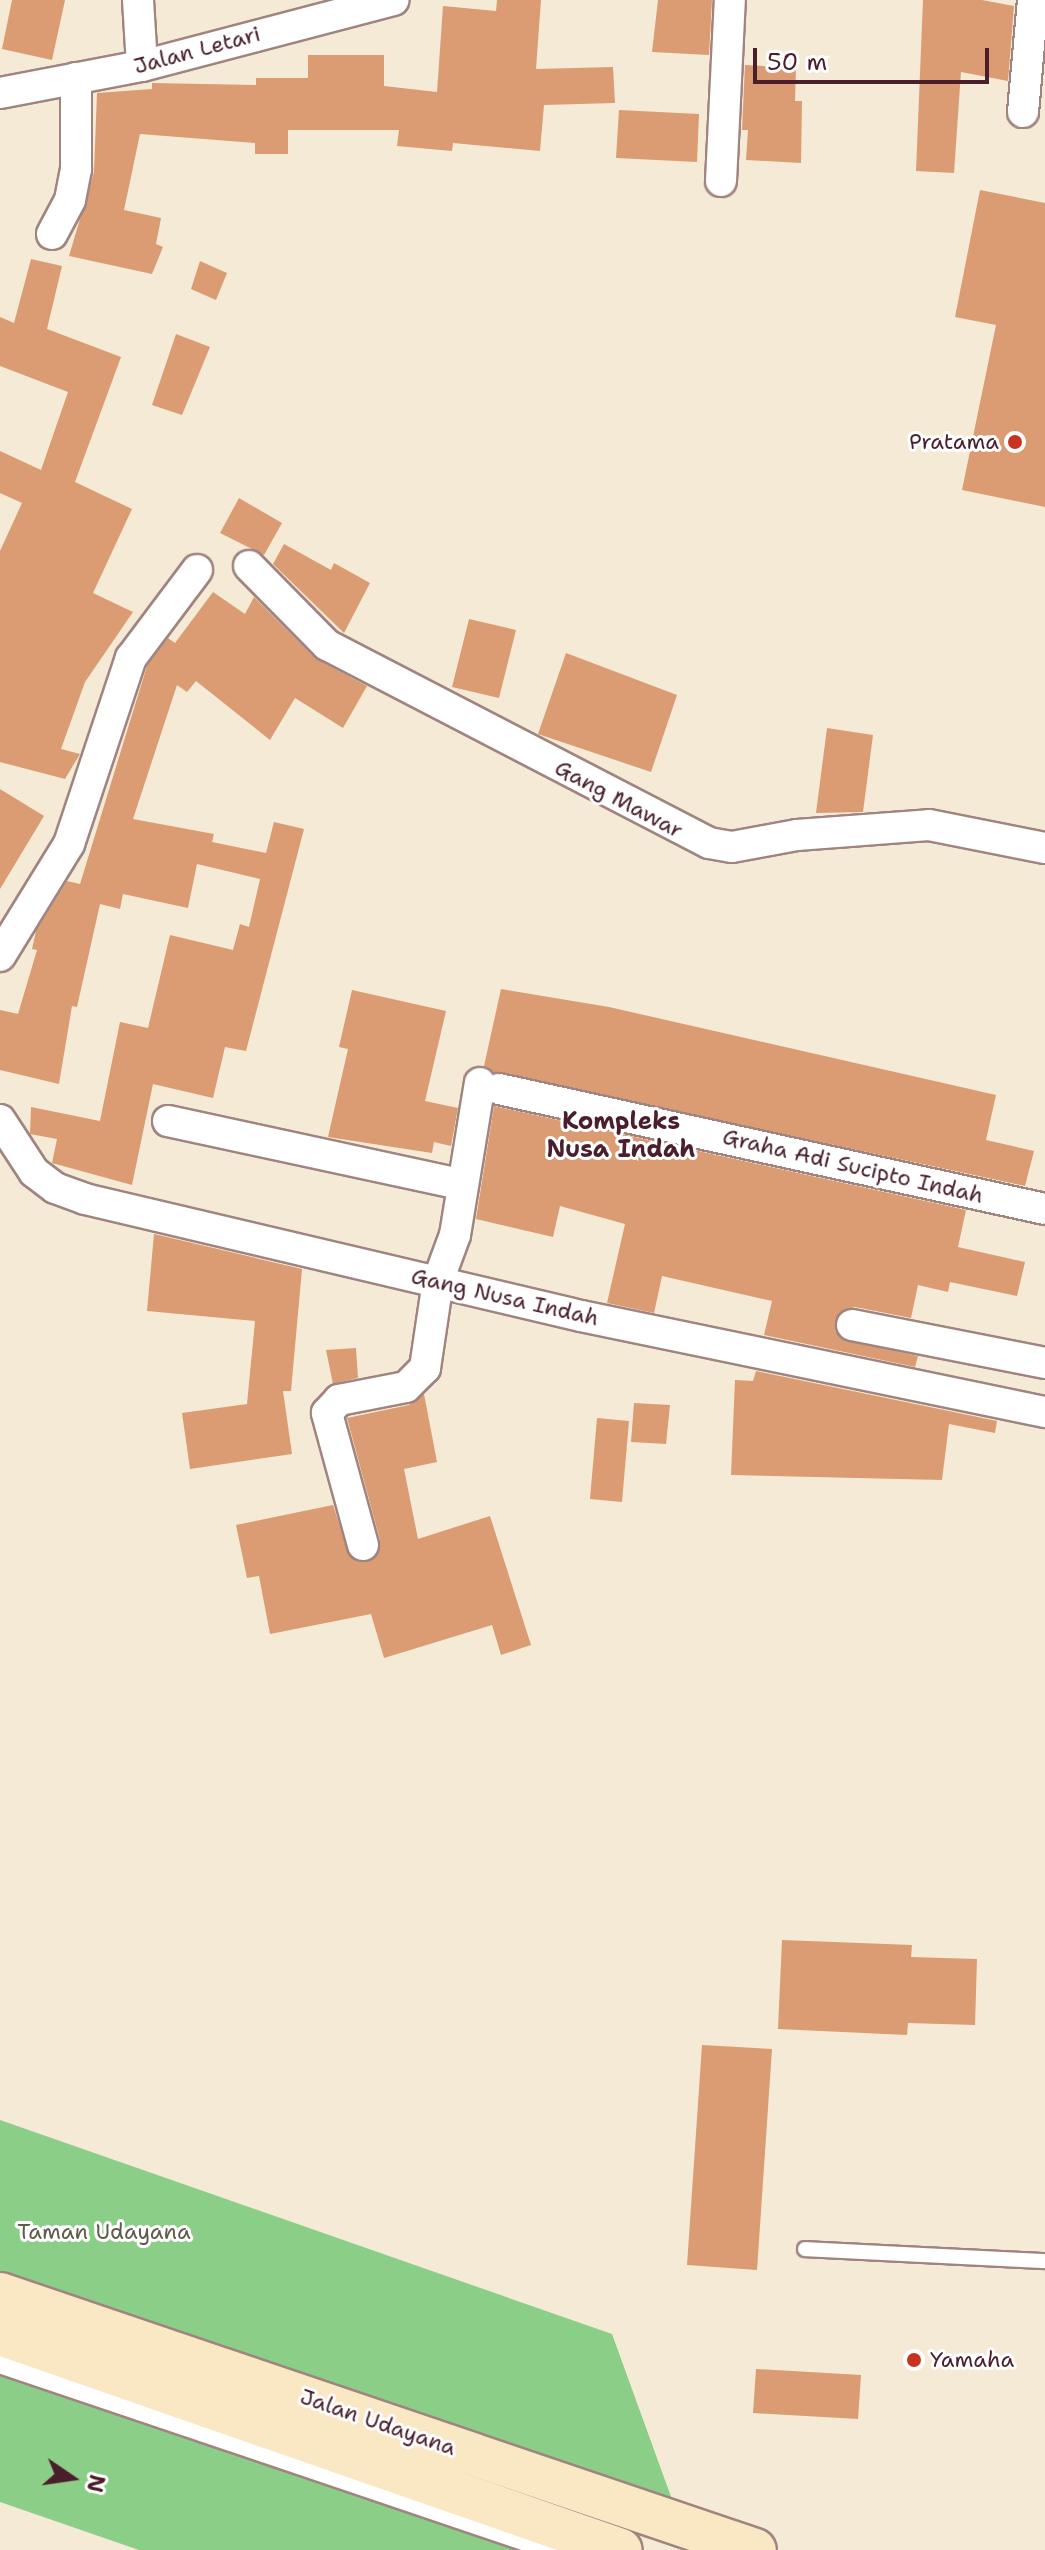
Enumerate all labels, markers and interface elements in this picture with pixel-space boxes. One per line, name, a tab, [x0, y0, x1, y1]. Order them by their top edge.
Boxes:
street label: Jalan Letari	[131, 20, 263, 80]
scale bar	[757, 32, 993, 82]
text: 50 m	[767, 46, 827, 78]
place label: Pratama	[909, 429, 999, 455]
marker: Pratama	[1006, 433, 1024, 451]
street label: Gang Mawar	[550, 754, 688, 844]
district label: Kompleks Nusa Indah	[547, 1108, 695, 1164]
street label: Graha Adi Sucipto Indah	[720, 1123, 986, 1209]
street label: Gang Nusa Indah	[409, 1263, 601, 1331]
park label: Taman Udayana	[17, 2219, 191, 2245]
place label: Yamaha	[930, 2347, 1014, 2373]
marker: Yamaha	[905, 2351, 923, 2369]
street label: Jalan Udayana	[297, 2383, 459, 2461]
north arrow	[32, 2438, 112, 2518]
text: N	[80, 2472, 112, 2495]

